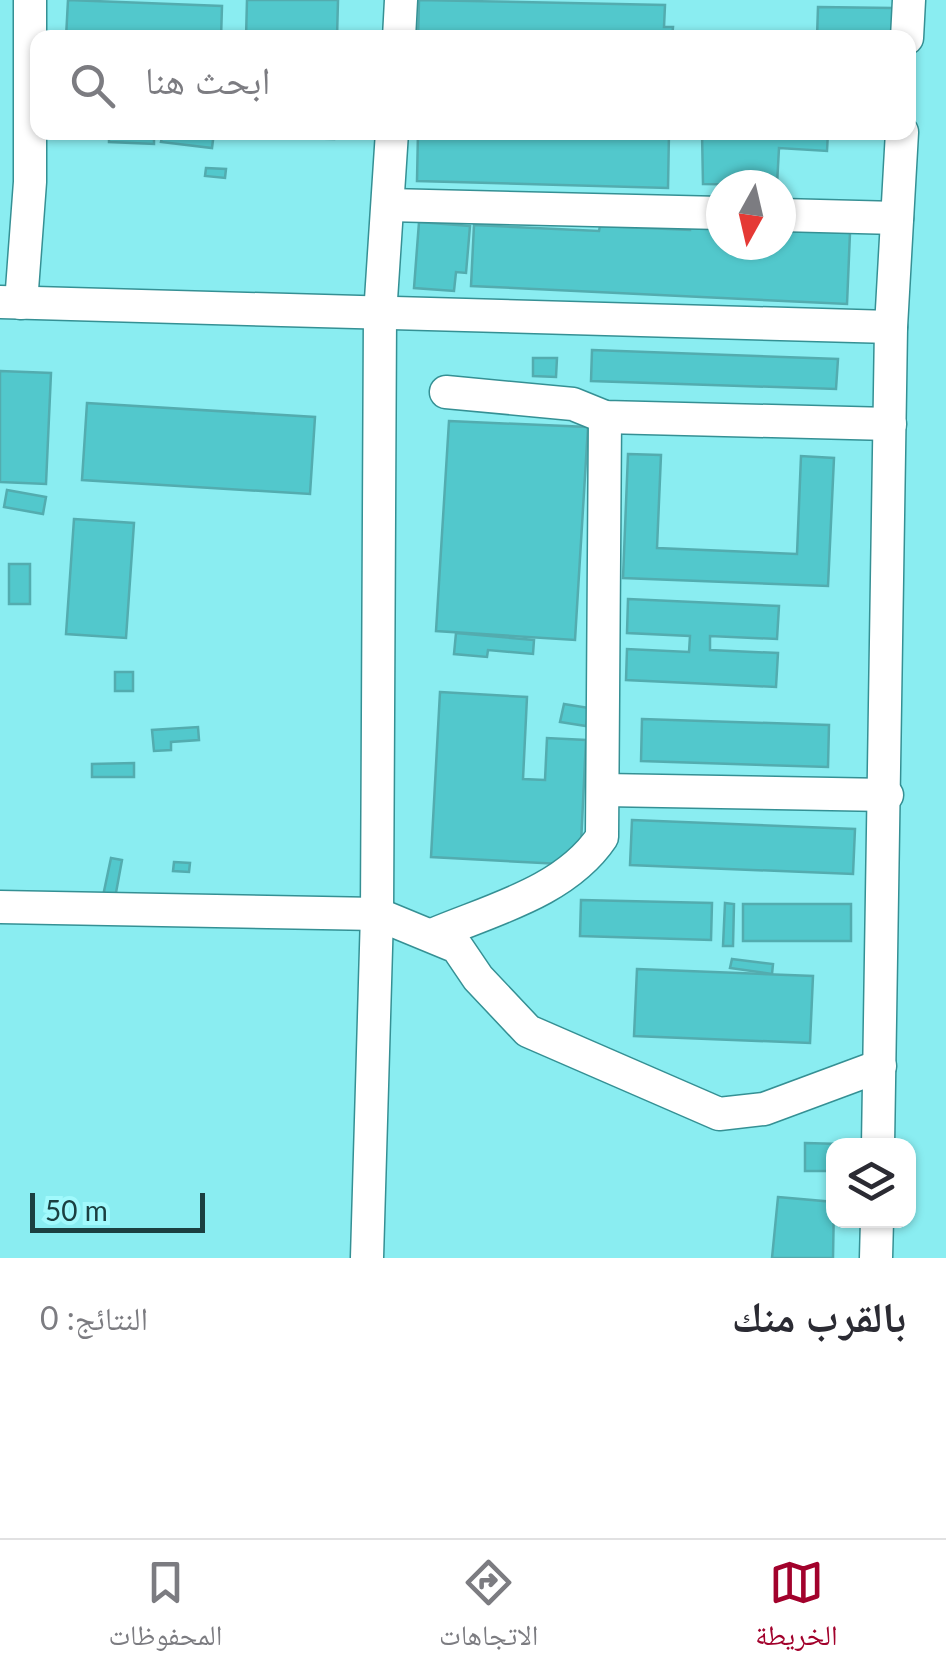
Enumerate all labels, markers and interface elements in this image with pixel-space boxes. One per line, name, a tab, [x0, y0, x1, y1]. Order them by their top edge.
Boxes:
search box	[30, 30, 916, 140]
text: ابحث هنا	[145, 56, 271, 102]
icon: search	[65, 58, 120, 113]
north arrow	[706, 170, 796, 260]
map controls	[826, 1138, 916, 1228]
button: layers	[826, 1138, 916, 1228]
scale bar	[30, 1188, 205, 1232]
text: 50 m	[45, 1193, 108, 1227]
text: بالقرب منك	[732, 1291, 906, 1341]
text: النتائج: 0	[40, 1298, 148, 1337]
tab: المحفوظات	[108, 1555, 222, 1663]
tab: الاتجاهات	[439, 1555, 538, 1663]
tab: الخريطة	[755, 1555, 838, 1663]

